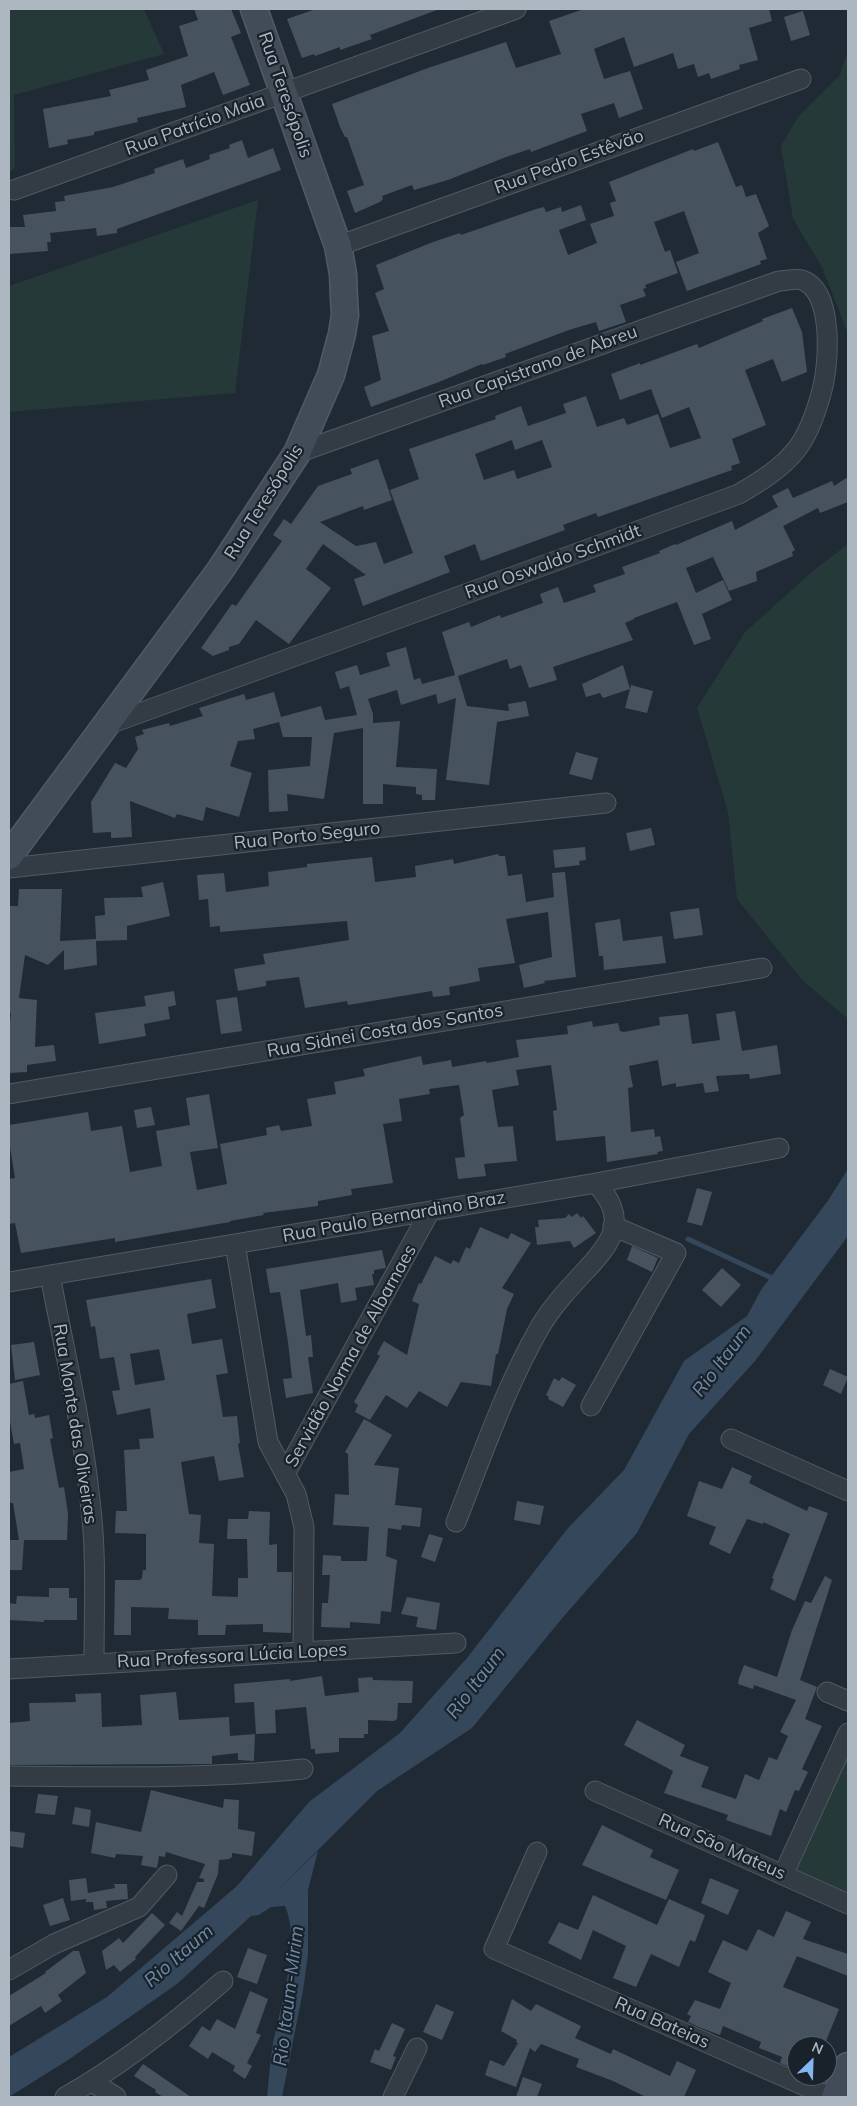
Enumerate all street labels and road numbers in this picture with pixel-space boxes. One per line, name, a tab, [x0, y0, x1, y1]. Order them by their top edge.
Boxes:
street label: Rua Teresópolis	[253, 29, 317, 161]
street label: Rua Patrício Maia	[122, 90, 268, 160]
street label: Rua Pedro Estêvão	[491, 125, 647, 199]
street label: Rua Capistrano de Abreu	[436, 321, 640, 413]
street label: Rua Teresópolis	[220, 440, 308, 564]
street label: Rua Oswaldo Schmidt	[462, 520, 644, 604]
street label: Rua Porto Seguro	[233, 818, 381, 854]
street label: Rua Sidnei Costa dos Santos	[265, 1000, 505, 1062]
street label: Rua Paulo Bernardino Braz	[281, 1187, 507, 1247]
street label: Servidão Norma de Albarnaes	[281, 1241, 421, 1471]
street label: Rua Monte das Oliveiras	[48, 1322, 102, 1526]
street label: Rua Professora Lúcia Lopes	[116, 1639, 348, 1673]
street label: Rua São Mateus	[655, 1809, 789, 1885]
street label: Rua Bateias	[611, 1993, 713, 2053]

